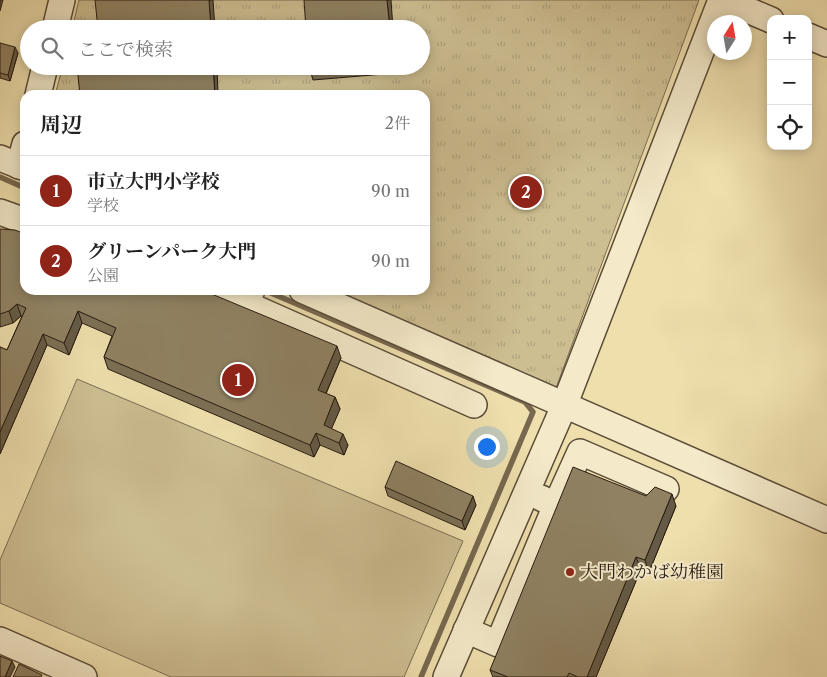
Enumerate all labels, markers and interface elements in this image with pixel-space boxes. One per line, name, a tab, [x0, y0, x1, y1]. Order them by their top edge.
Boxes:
north arrow	[707, 15, 752, 60]
map controls	[767, 15, 812, 150]
button: +	[767, 15, 812, 60]
search box	[20, 20, 430, 75]
icon: search	[38, 34, 66, 62]
text: ここで検索	[78, 38, 173, 61]
button: −	[767, 60, 812, 105]
button: locate	[767, 105, 812, 150]
text: 周辺	[40, 112, 82, 137]
text: 2件	[385, 113, 410, 133]
text: 市立大門小学校	[87, 170, 220, 193]
pin: 2	[510, 173, 542, 211]
text: 1	[52, 181, 60, 201]
text: 90 m	[371, 181, 410, 201]
text: 学校	[87, 195, 119, 215]
text: グリーンパーク大門	[87, 240, 256, 263]
text: 2	[51, 251, 61, 271]
text: 90 m	[371, 251, 410, 271]
text: 公園	[87, 265, 119, 285]
pin: 1	[222, 361, 254, 399]
your location	[474, 434, 500, 460]
place label: 大門わかば幼稚園	[580, 561, 724, 583]
marker: 大門わかば幼稚園	[564, 566, 576, 578]

